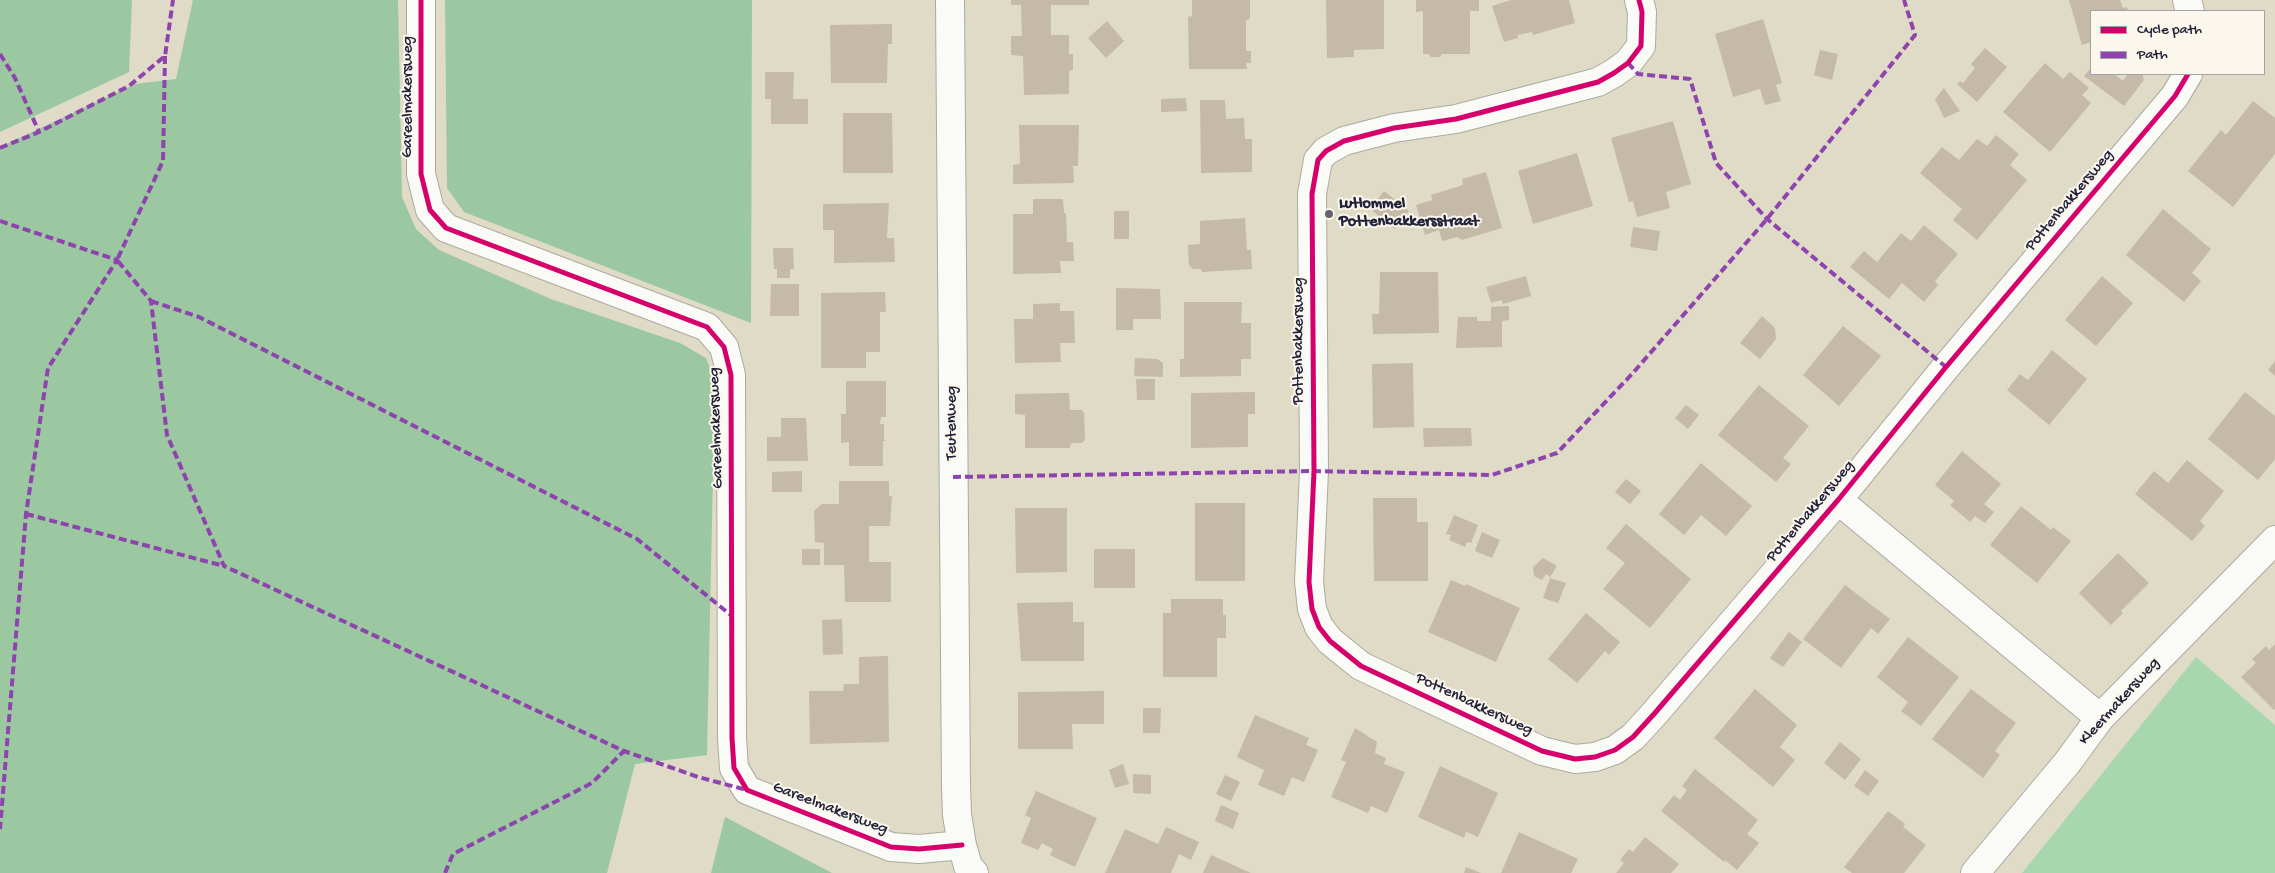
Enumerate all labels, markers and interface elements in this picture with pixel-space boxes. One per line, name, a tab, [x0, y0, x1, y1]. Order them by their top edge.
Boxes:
legend	[2090, 10, 2265, 75]
text: Cycle path	[2137, 21, 2202, 39]
street label: Gareelmakersweg	[399, 36, 419, 158]
text: Path	[2137, 46, 2168, 64]
street label: Pottenbakkersweg	[2022, 146, 2118, 256]
place label: Lutlommel Pottenbakkersstraat	[1339, 195, 1479, 233]
marker: Lutlommel Pottenbakkersstraat	[1323, 208, 1335, 220]
street label: Pottenbakkersweg	[1290, 277, 1310, 405]
street label: Gareelmakersweg	[705, 367, 729, 489]
street label: Teutenweg	[943, 386, 963, 460]
street label: Pottenbakkersweg	[1763, 457, 1859, 567]
street label: Kleermakersweg	[2076, 654, 2164, 750]
street label: Pottenbakkersweg	[1412, 669, 1536, 741]
street label: Gareelmakersweg	[770, 778, 890, 840]

